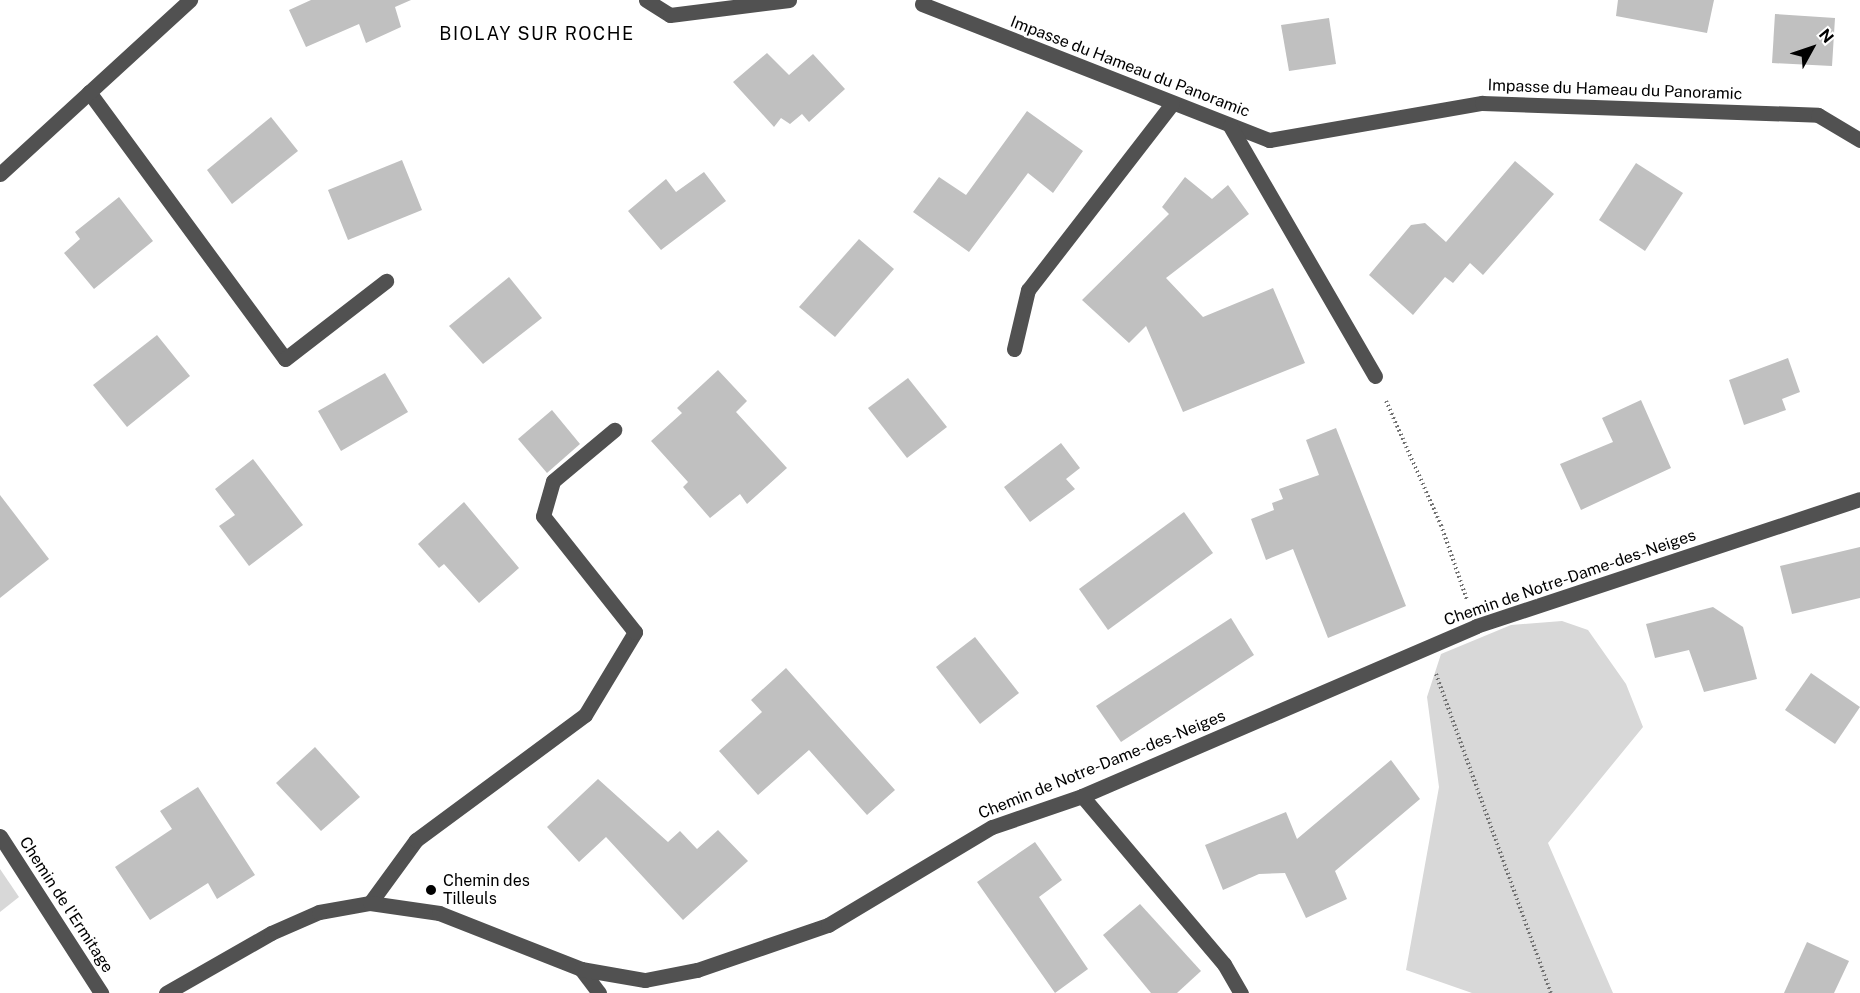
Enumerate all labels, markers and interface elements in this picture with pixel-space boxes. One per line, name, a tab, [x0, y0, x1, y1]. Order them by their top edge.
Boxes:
street label: Impasse du Hameau du Panoramic	[1007, 12, 1253, 122]
north arrow	[1782, 18, 1842, 78]
district label: BIOLAY SUR ROCHE	[439, 23, 635, 45]
text: N	[1815, 25, 1837, 47]
street label: Impasse du Hameau du Panoramic	[1487, 76, 1743, 104]
street label: Chemin de Notre-Dame-des-Neiges	[1441, 526, 1699, 630]
street label: Chemin de Notre-Dame-des-Neiges	[975, 706, 1229, 824]
street label: Chemin de l'Ermitage	[15, 833, 117, 977]
place label: Chemin des Tilleuls	[443, 871, 530, 909]
marker: Chemin des Tilleuls	[424, 883, 438, 897]

